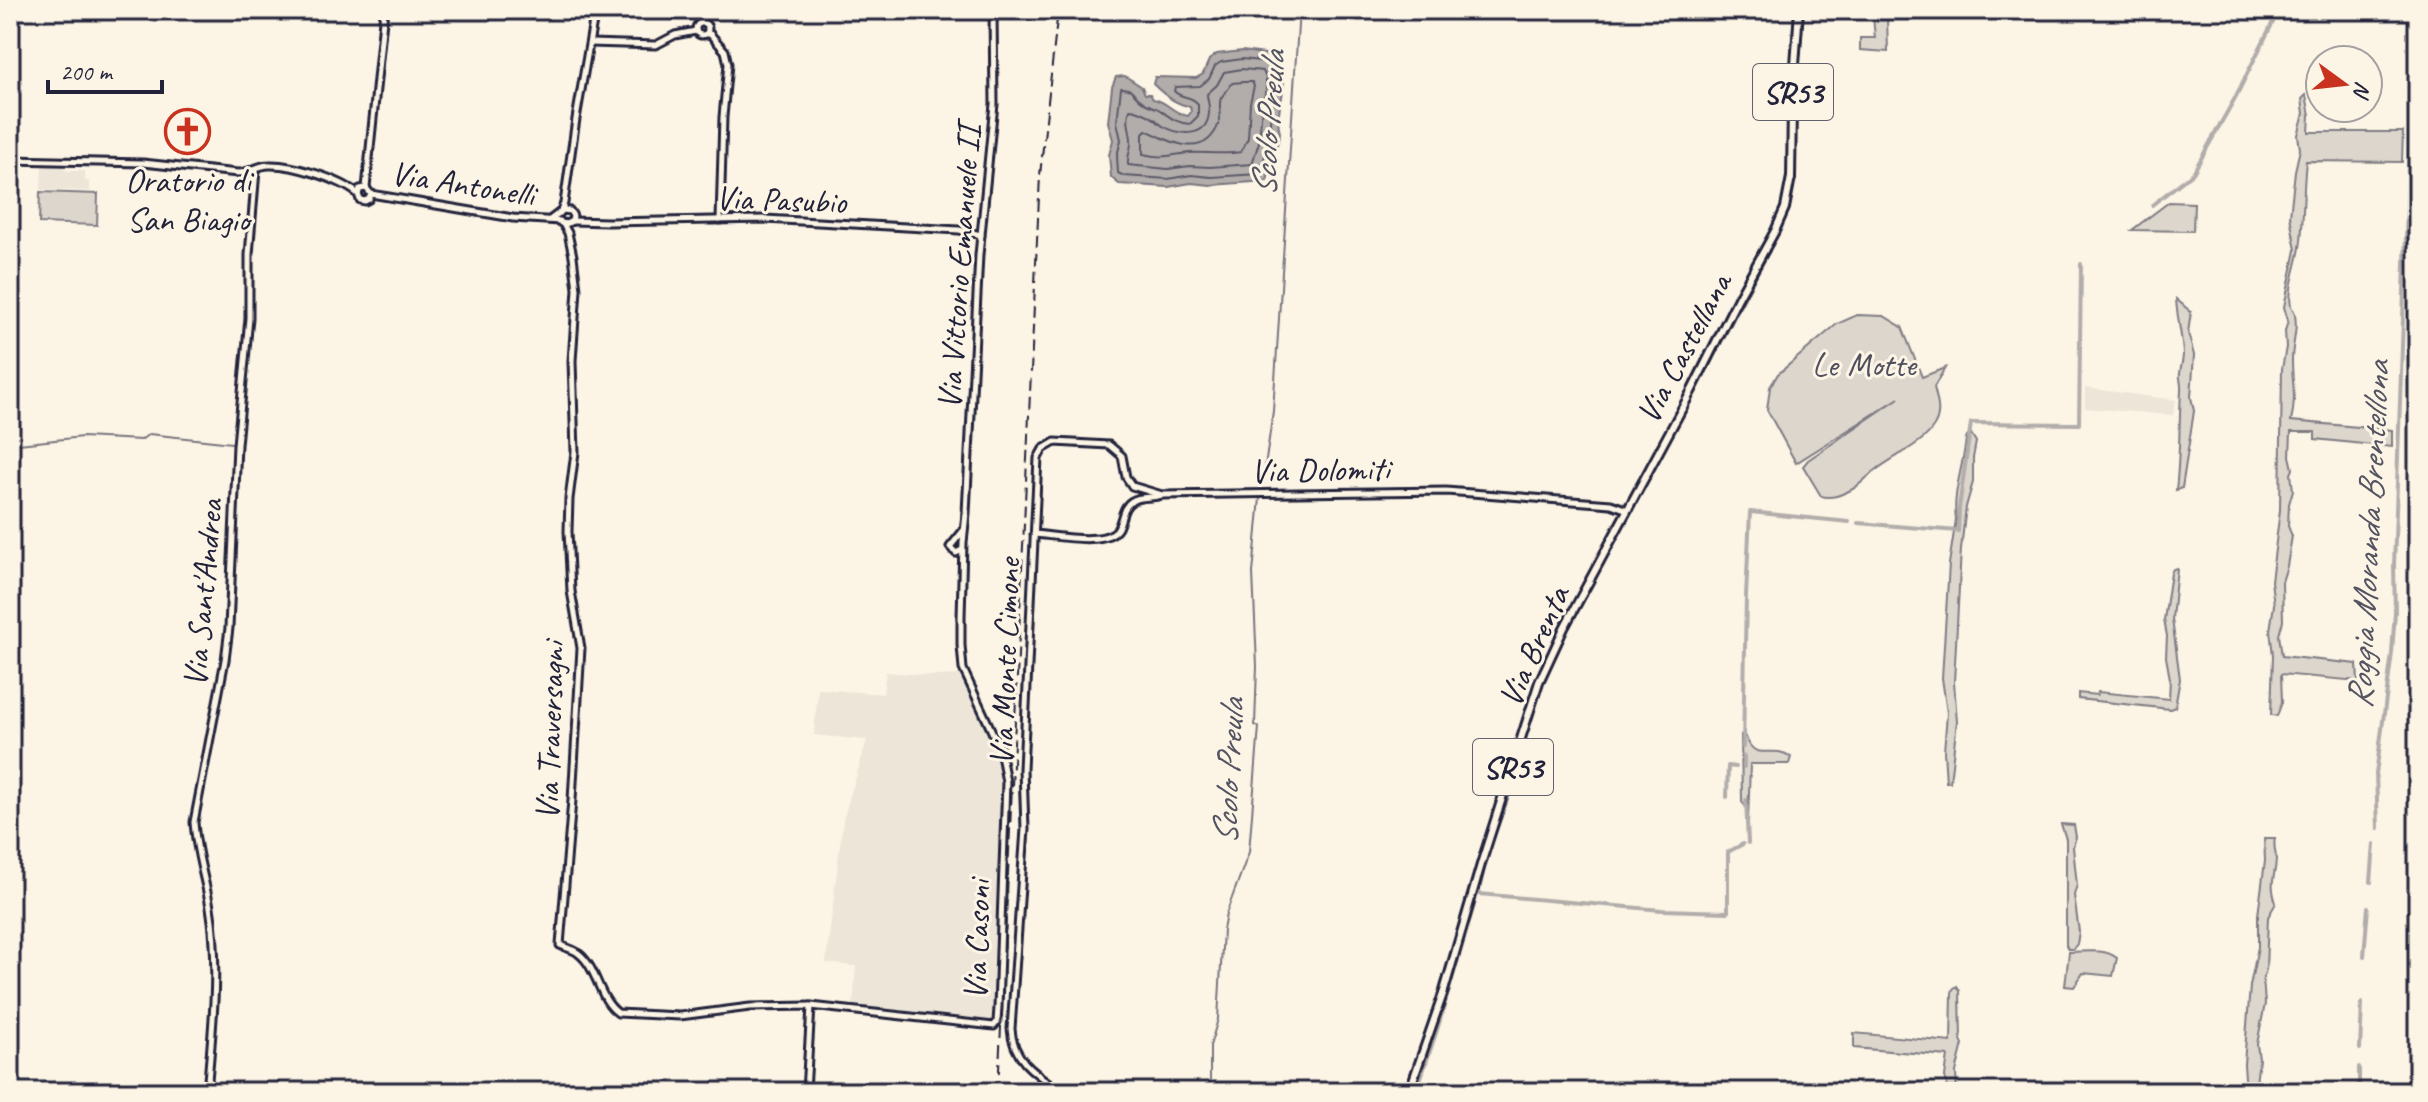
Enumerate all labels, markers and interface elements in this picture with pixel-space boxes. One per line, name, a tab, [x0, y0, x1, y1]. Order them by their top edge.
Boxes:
scale bar	[48, 44, 162, 94]
north arrow	[2304, 44, 2384, 124]
water label: Scolo Preula	[1240, 46, 1296, 198]
text: 200 m	[60, 57, 114, 87]
road number: SR53	[1753, 64, 1833, 120]
text: N	[2346, 79, 2378, 102]
church icon: Oratorio di San Biagio	[164, 108, 212, 156]
street label: Via Vittorio Emanuele II	[927, 116, 990, 411]
street label: Via Antonelli	[388, 151, 541, 217]
place label: Oratorio di San Biagio	[125, 159, 254, 241]
street label: Via Pasubio	[715, 176, 849, 223]
street label: Via Castellana	[1626, 263, 1742, 431]
park label: Le Motte	[1812, 343, 1918, 386]
water label: Roggia Moranda Brentellona	[2336, 357, 2400, 710]
street label: Via Dolomiti	[1250, 447, 1395, 492]
street label: Via Sant'Andrea	[173, 495, 232, 689]
street label: Via Monte Cimone	[979, 555, 1030, 766]
street label: Via Brenta	[1488, 578, 1580, 713]
street label: Via Traversagni	[525, 636, 574, 821]
water label: Scolo Preula	[1201, 695, 1255, 846]
road number: SR53	[1473, 739, 1553, 795]
street label: Via Casoni	[953, 875, 1000, 1001]

